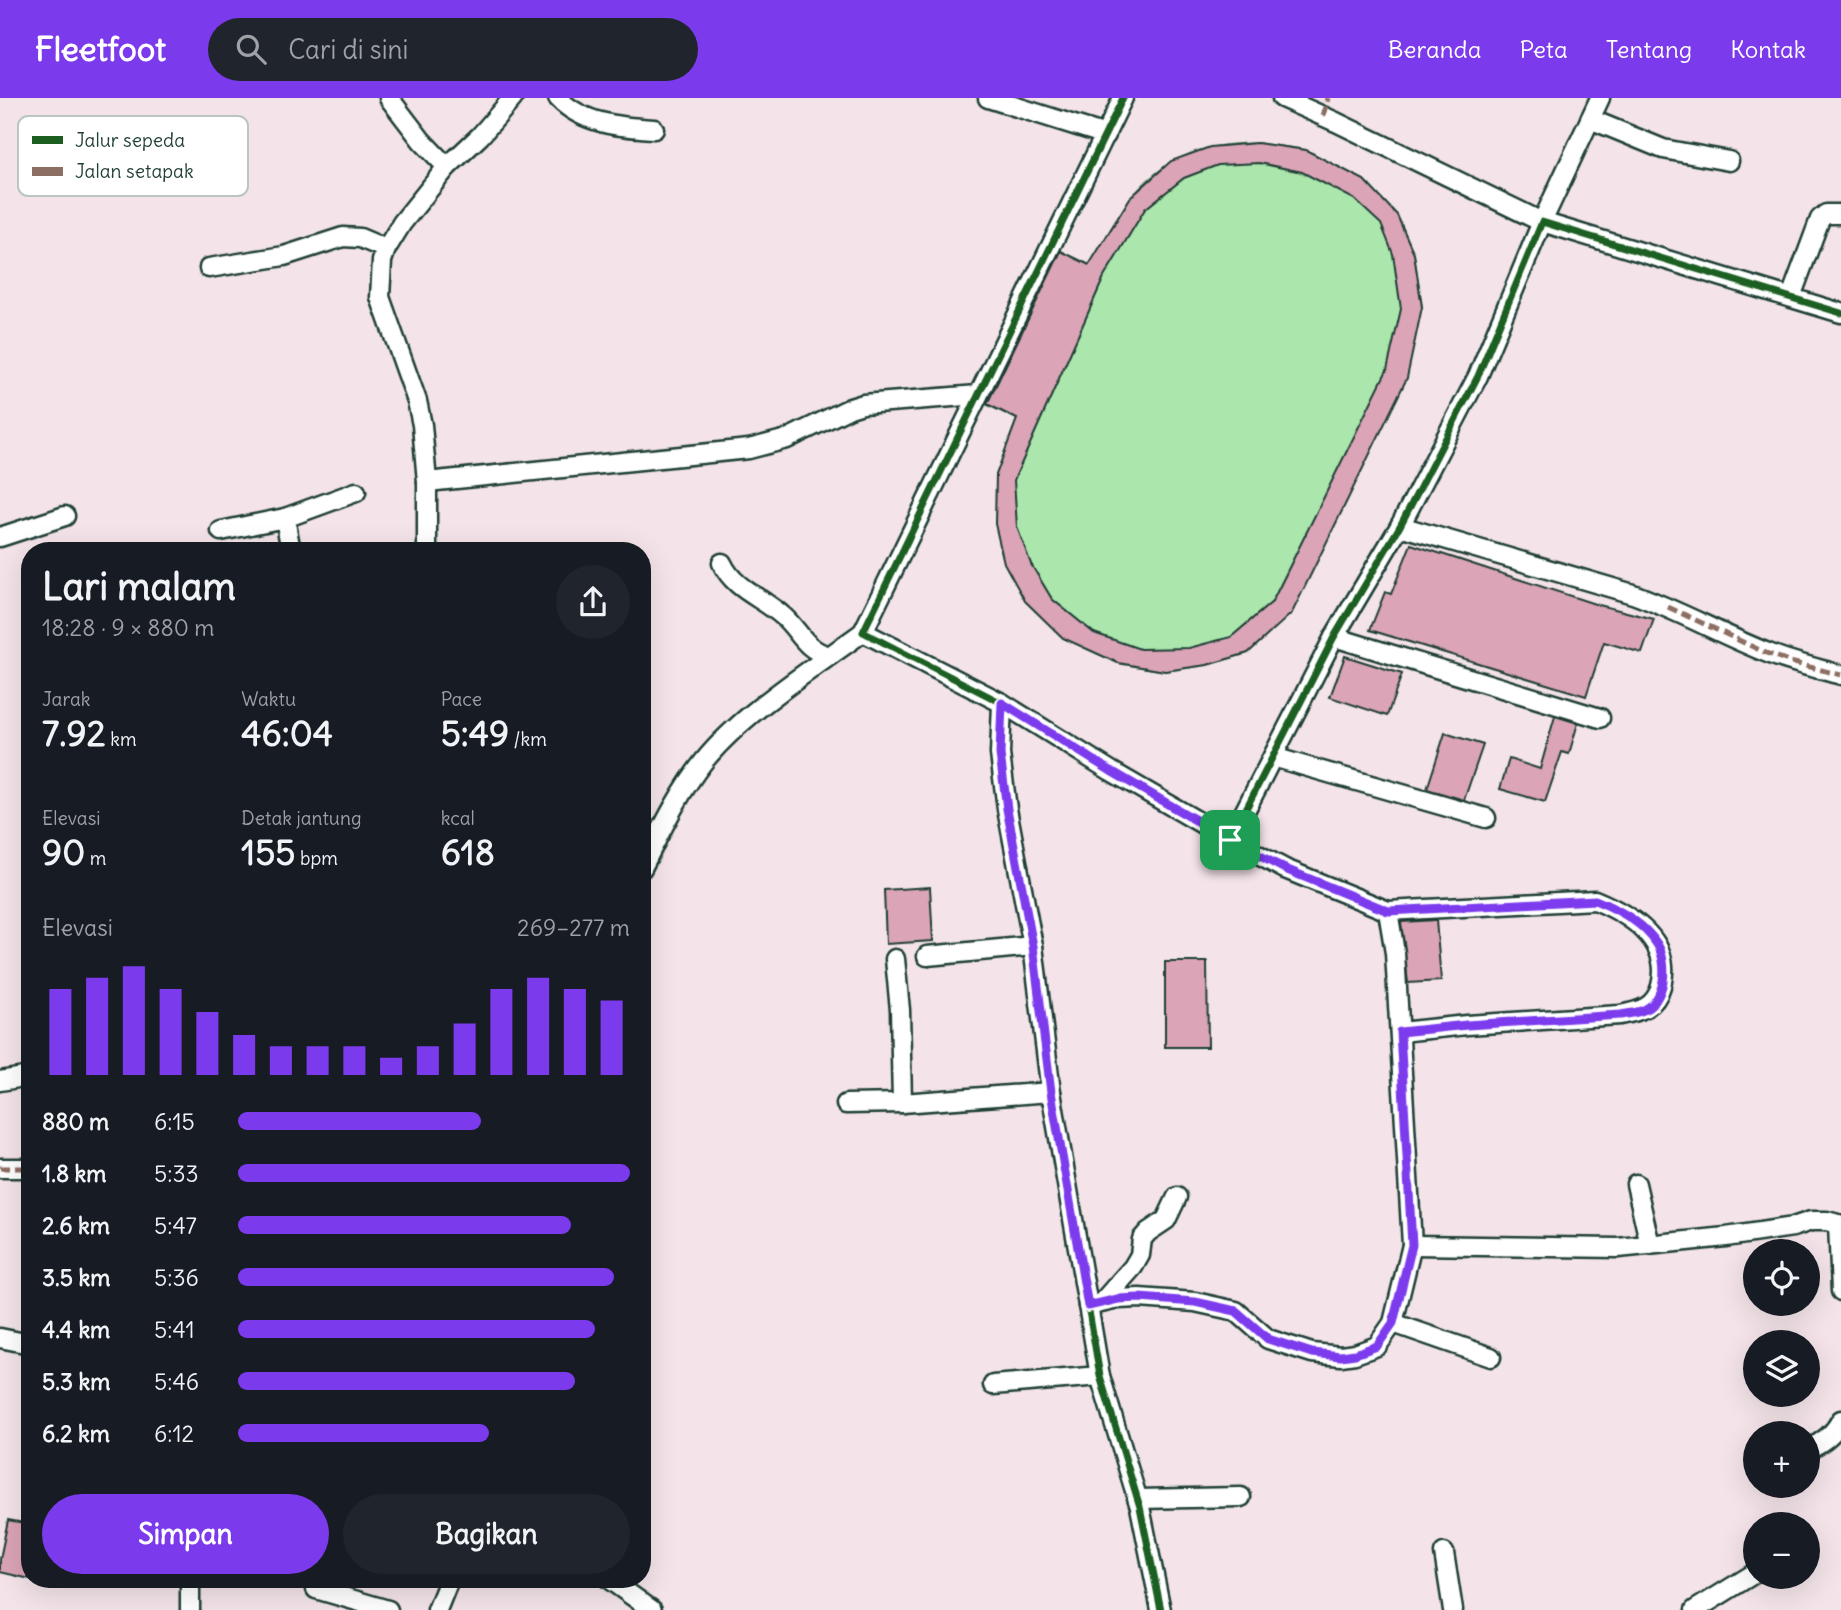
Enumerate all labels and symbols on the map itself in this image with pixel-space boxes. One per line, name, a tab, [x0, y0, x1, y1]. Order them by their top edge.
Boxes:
legend	[18, 116, 248, 196]
text: Jalur sepeda	[75, 128, 185, 152]
text: Jalan setapak	[75, 159, 194, 183]
pin	[1200, 810, 1260, 870]

